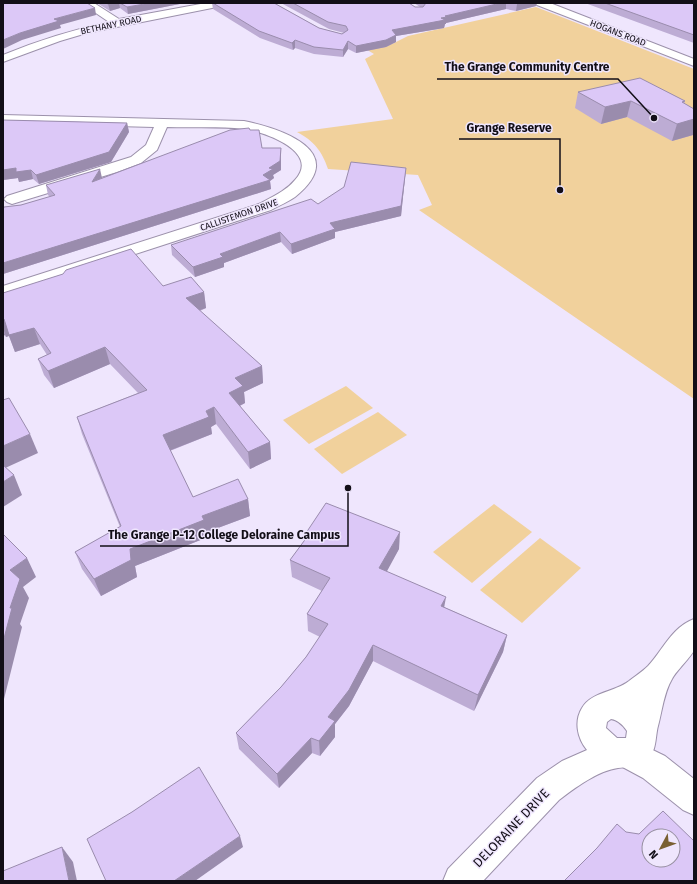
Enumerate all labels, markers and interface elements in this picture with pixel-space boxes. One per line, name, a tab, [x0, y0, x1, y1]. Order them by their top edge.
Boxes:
street label: BETHANY ROAD	[80, 14, 143, 36]
street label: HOGANS ROAD	[589, 18, 648, 48]
callout: The Grange Community Centre	[437, 55, 618, 79]
text: The Grange Community Centre	[445, 60, 610, 74]
callout: Grange Reserve	[459, 115, 560, 139]
text: Grange Reserve	[466, 121, 552, 135]
street label: CALLISTEMON DRIVE	[199, 197, 279, 233]
callout: The Grange P-12 College Deloraine Campus	[100, 522, 348, 546]
text: The Grange P-12 College Deloraine Campus	[108, 528, 340, 542]
street label: DELORAINE DRIVE	[470, 786, 552, 870]
north arrow	[641, 828, 681, 868]
text: N	[647, 847, 661, 861]

